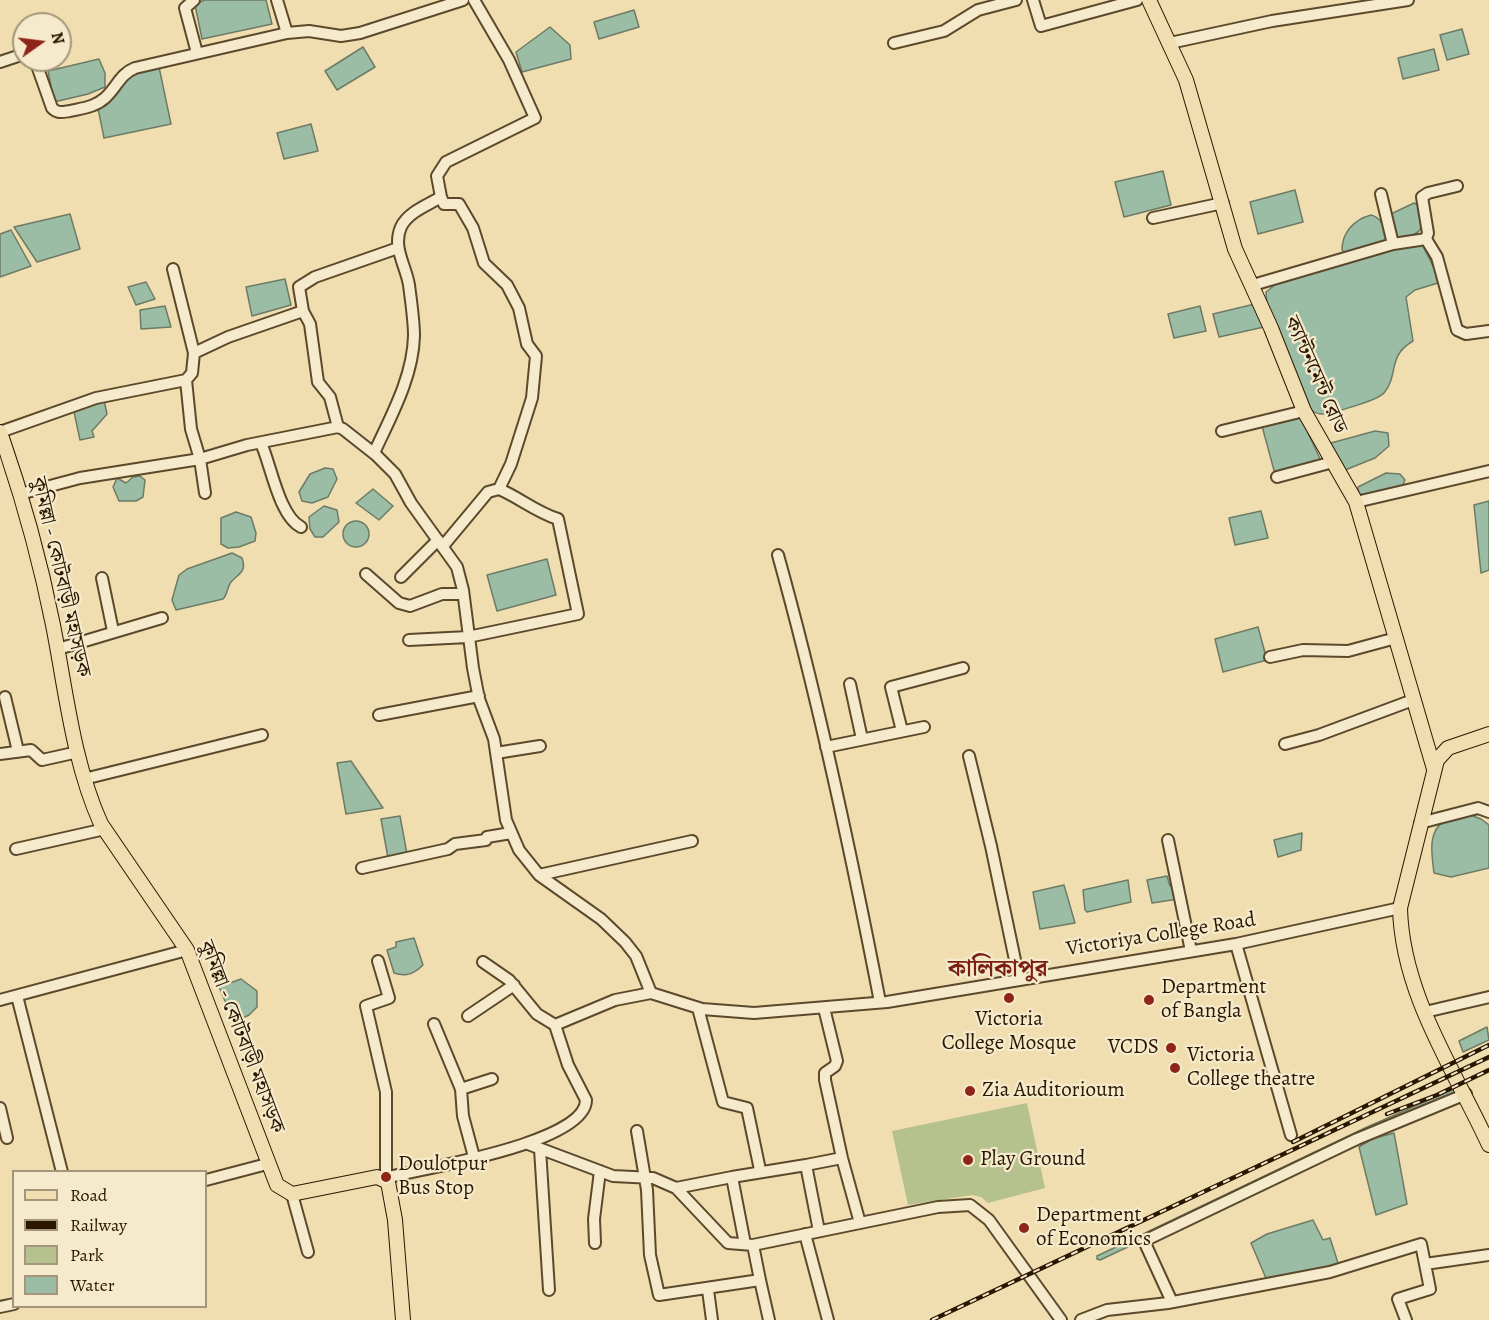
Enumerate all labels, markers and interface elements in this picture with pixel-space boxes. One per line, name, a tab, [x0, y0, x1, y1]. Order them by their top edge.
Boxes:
north arrow	[12, 12, 72, 72]
text: N	[45, 30, 70, 46]
street label: ক্যান্টনমেন্ট রোড	[1278, 312, 1352, 438]
street label: কুমিল্লা - কোটবাড়ী মহাসড়ক	[25, 475, 95, 679]
street label: Victoriya College Road	[1064, 908, 1258, 962]
street label: কুমিল্লা - কোটবাড়ী মহাসড়ক	[193, 937, 289, 1137]
district label: কালিকাপুর	[948, 956, 1048, 984]
place label: Department of Bangla	[1161, 975, 1266, 1025]
marker: Victoria College Mosque	[1002, 991, 1016, 1005]
marker: Department of Bangla	[1142, 993, 1156, 1007]
place label: Victoria College Mosque	[942, 1007, 1076, 1057]
place label: VCDS	[1108, 1035, 1159, 1061]
marker: VCDS	[1164, 1041, 1178, 1055]
place label: Victoria College theatre	[1187, 1043, 1315, 1093]
marker: Victoria College theatre	[1168, 1061, 1182, 1075]
place label: Zia Auditorioum	[982, 1078, 1125, 1104]
marker: Zia Auditorioum	[963, 1084, 977, 1098]
place label: Play Ground	[980, 1147, 1086, 1173]
place label: Doulotpur Bus Stop	[398, 1152, 488, 1202]
marker: Play Ground	[961, 1153, 975, 1167]
legend	[12, 1170, 207, 1308]
marker: Doulotpur Bus Stop	[379, 1170, 393, 1184]
text: Road	[70, 1183, 107, 1207]
place label: Department of Economics	[1036, 1203, 1151, 1253]
text: Railway	[70, 1213, 127, 1237]
marker: Department of Economics	[1017, 1221, 1031, 1235]
text: Park	[70, 1243, 104, 1267]
text: Water	[70, 1273, 115, 1297]

